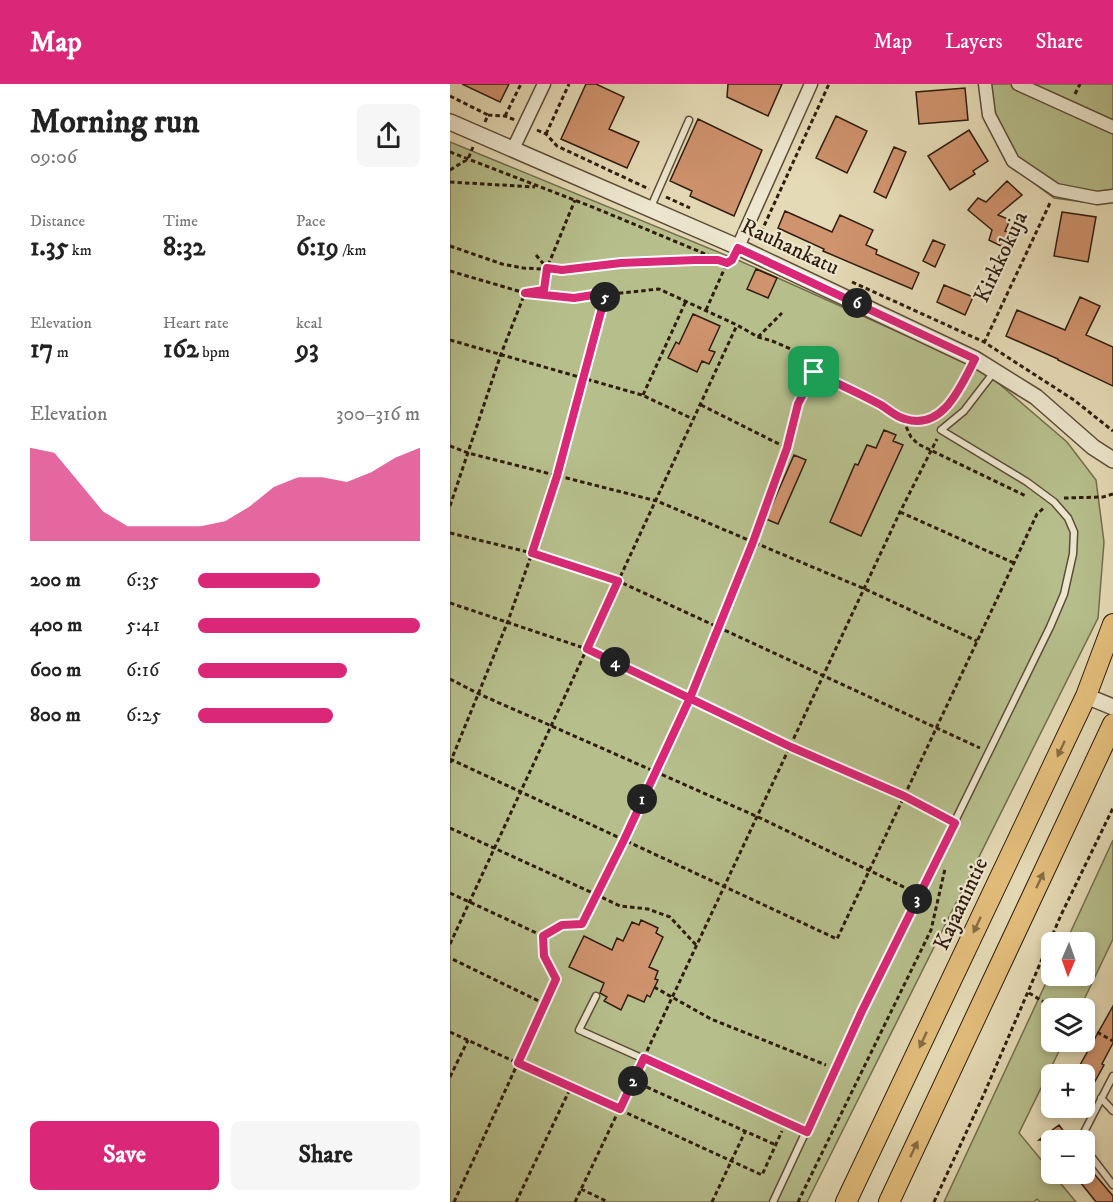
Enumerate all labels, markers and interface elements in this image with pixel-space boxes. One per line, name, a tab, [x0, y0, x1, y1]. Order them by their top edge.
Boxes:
text: Map	[30, 25, 82, 60]
text: Map	[873, 29, 912, 55]
text: Layers	[945, 29, 1003, 55]
text: Share	[1036, 29, 1083, 55]
text: Morning run	[30, 102, 199, 143]
button: share	[357, 104, 420, 167]
text: 09:06	[30, 145, 77, 170]
street label: Kirkkokuja	[968, 207, 1034, 307]
text: Distance	[30, 211, 85, 231]
text: Time	[163, 211, 198, 231]
text: Pace	[296, 211, 326, 231]
street label: Rauhankatu	[737, 213, 843, 281]
text: 1.35	[30, 231, 68, 264]
text: 8:32	[163, 231, 205, 264]
text: 6:19	[296, 231, 339, 264]
text: km	[68, 240, 92, 260]
text: /km	[339, 240, 367, 260]
pin: 5	[590, 282, 620, 312]
text: 5	[601, 287, 609, 307]
pin: 6	[842, 288, 872, 318]
text: 6	[853, 293, 861, 313]
text: Elevation	[30, 313, 92, 333]
text: Heart rate	[163, 313, 229, 333]
text: kcal	[296, 313, 322, 333]
text: 17	[30, 333, 53, 366]
text: 162	[163, 333, 199, 366]
text: 93	[296, 333, 319, 366]
text: m	[53, 342, 69, 362]
text: bpm	[199, 342, 230, 362]
pin	[788, 346, 839, 397]
icon: arrive	[797, 355, 830, 388]
text: Elevation	[30, 402, 107, 427]
text: 300–316 m	[336, 402, 420, 427]
text: 200 m	[30, 568, 81, 593]
text: 6:35	[126, 568, 159, 593]
text: 400 m	[30, 613, 82, 638]
text: 5:41	[126, 613, 160, 638]
pin: 4	[600, 647, 630, 677]
text: 4	[610, 652, 620, 672]
text: 600 m	[30, 658, 81, 683]
text: 6:16	[126, 658, 159, 683]
text: 800 m	[30, 703, 81, 728]
text: 6:25	[126, 703, 161, 728]
one-way arrow	[1056, 741, 1065, 758]
pin: 1	[627, 784, 657, 814]
text: 1	[639, 789, 645, 809]
street label: Kajaanintie	[928, 853, 994, 955]
one-way arrow	[1036, 871, 1045, 888]
pin: 3	[902, 884, 932, 914]
text: 3	[914, 889, 920, 909]
one-way arrow	[973, 917, 982, 934]
north arrow	[1041, 932, 1095, 986]
map controls	[1041, 932, 1095, 1184]
button: layers	[1041, 998, 1095, 1052]
one-way arrow	[918, 1032, 927, 1049]
button: +	[1041, 1064, 1095, 1118]
pin: 2	[618, 1066, 648, 1096]
text: 2	[629, 1071, 637, 1091]
button: Save	[30, 1121, 219, 1190]
button: Share	[231, 1121, 420, 1190]
button: −	[1041, 1130, 1095, 1184]
one-way arrow	[909, 1140, 919, 1158]

